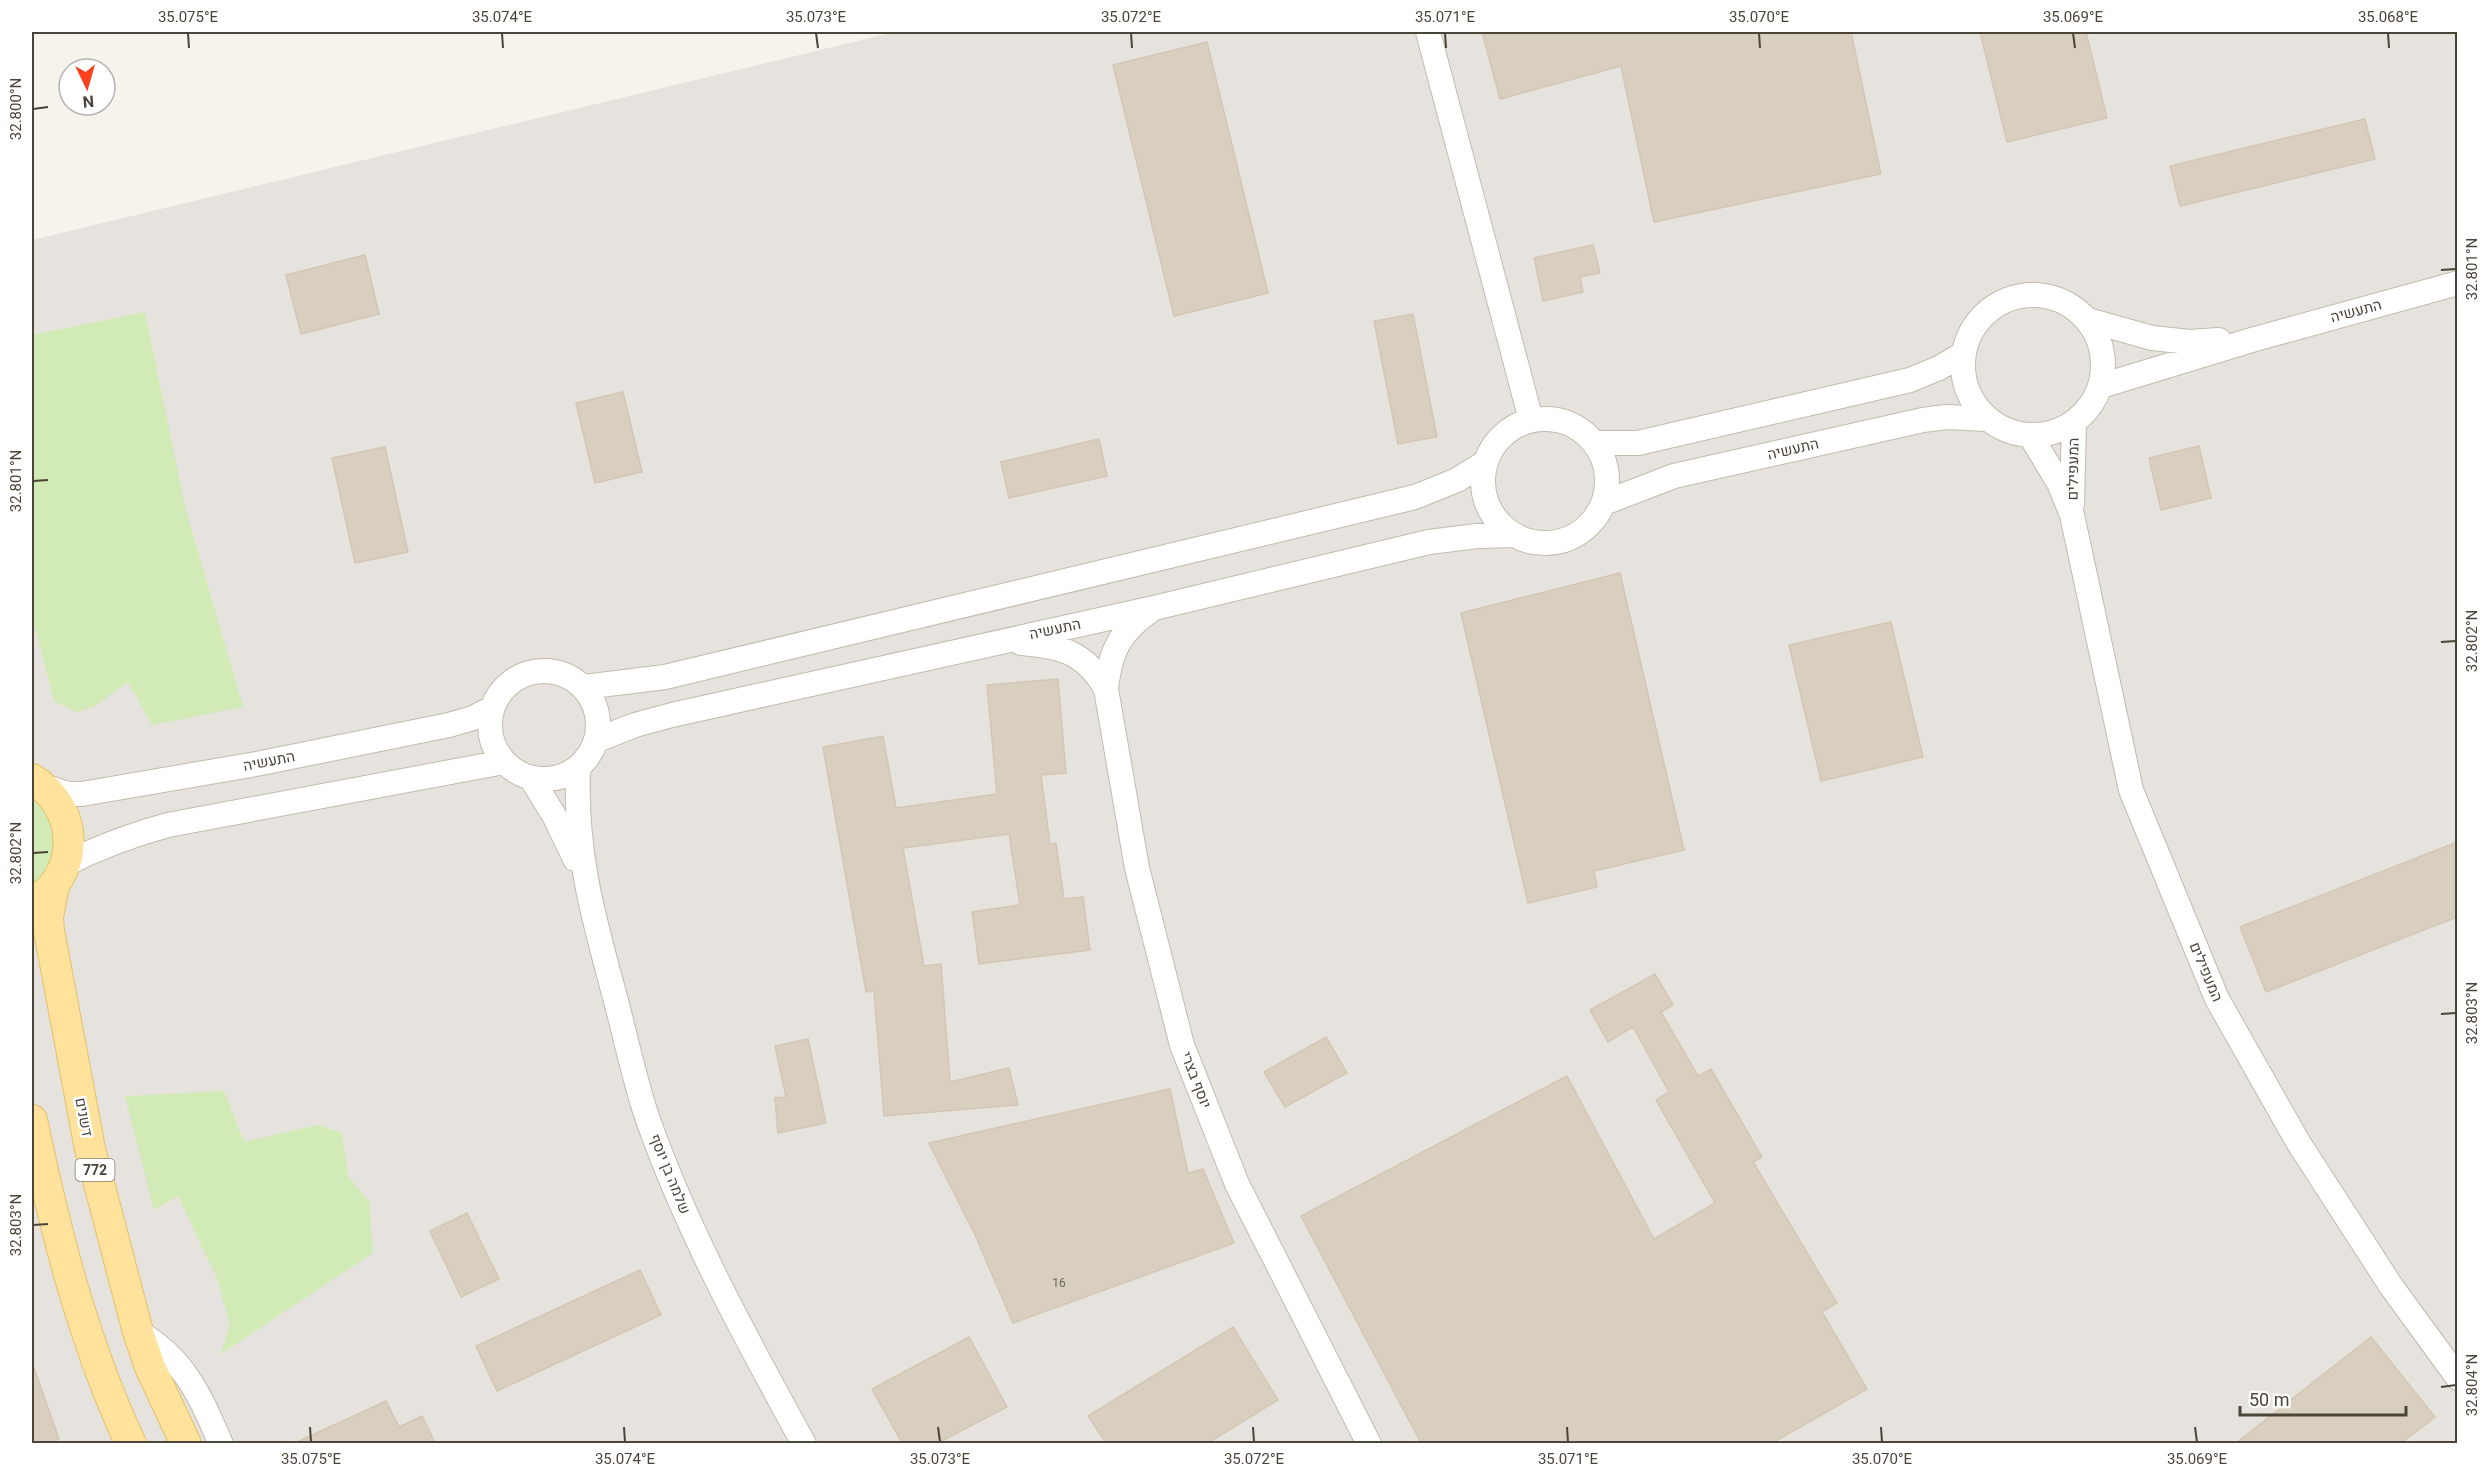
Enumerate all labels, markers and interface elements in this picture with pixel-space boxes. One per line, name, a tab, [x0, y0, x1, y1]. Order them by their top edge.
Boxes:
text: 35.075°E	[158, 8, 219, 26]
text: 35.074°E	[472, 8, 533, 26]
text: 35.073°E	[786, 8, 847, 26]
text: 35.072°E	[1101, 8, 1162, 26]
text: 35.071°E	[1415, 8, 1476, 26]
text: 35.070°E	[1729, 8, 1790, 26]
text: 35.069°E	[2043, 8, 2104, 26]
text: 35.068°E	[2358, 8, 2419, 26]
north arrow	[57, 57, 117, 117]
text: 32.800°N	[7, 78, 25, 140]
text: N	[82, 91, 95, 111]
text: 32.801°N	[2463, 238, 2481, 300]
street label: התעשיה	[2328, 296, 2384, 326]
street label: התעשיה	[1766, 434, 1820, 464]
street label: המעפילים	[2063, 437, 2083, 501]
text: 32.801°N	[7, 450, 25, 512]
text: 32.802°N	[2463, 610, 2481, 672]
street label: התעשיה	[1028, 615, 1082, 643]
street label: התעשיה	[242, 747, 296, 775]
text: 32.802°N	[7, 822, 25, 884]
street label: המעפילים	[2185, 940, 2227, 1004]
text: 32.803°N	[2463, 982, 2481, 1044]
street label: יוסף בצרי	[1177, 1049, 1215, 1111]
street label: דשנים	[71, 1096, 97, 1138]
street label: שלמה בן יוסף	[646, 1131, 694, 1217]
road number: 772	[76, 1159, 115, 1181]
text: 32.803°N	[7, 1194, 25, 1256]
house number: 16	[1052, 1276, 1066, 1290]
text: 32.804°N	[2463, 1354, 2481, 1416]
scale bar	[2240, 1379, 2406, 1417]
text: 50 m	[2249, 1389, 2289, 1410]
text: 35.075°E	[281, 1450, 342, 1468]
text: 35.074°E	[595, 1450, 656, 1468]
text: 35.073°E	[910, 1450, 971, 1468]
text: 35.072°E	[1224, 1450, 1285, 1468]
text: 35.071°E	[1538, 1450, 1599, 1468]
text: 35.070°E	[1852, 1450, 1913, 1468]
text: 35.069°E	[2167, 1450, 2228, 1468]

